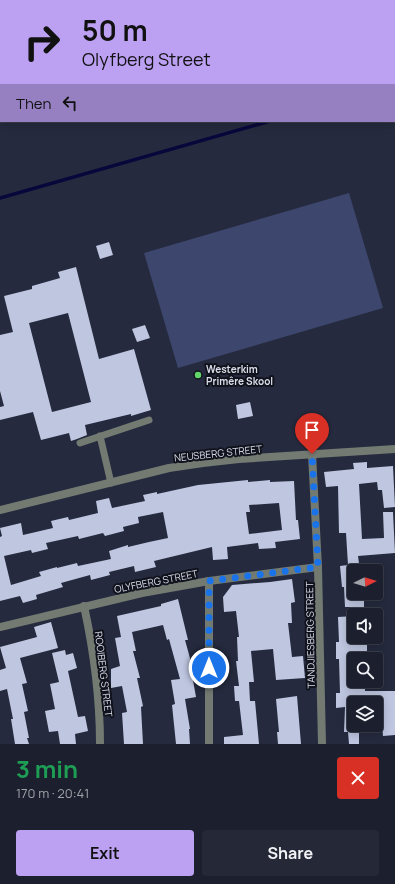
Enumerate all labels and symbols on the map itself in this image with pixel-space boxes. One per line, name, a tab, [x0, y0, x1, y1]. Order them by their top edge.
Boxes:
place label: Westerkim Primêre Skool	[206, 362, 273, 388]
marker: Westerkim Primêre Skool	[193, 370, 203, 380]
pin	[295, 413, 329, 454]
street label: NEUSBERG STREET	[173, 441, 263, 465]
north arrow	[347, 564, 383, 600]
street label: OLYFBERG STREET	[113, 566, 199, 596]
street label: TANDJIESBERG STREET	[302, 581, 318, 689]
street label: ROOIBERG STREET	[92, 630, 116, 718]
position arrow	[188, 647, 230, 689]

